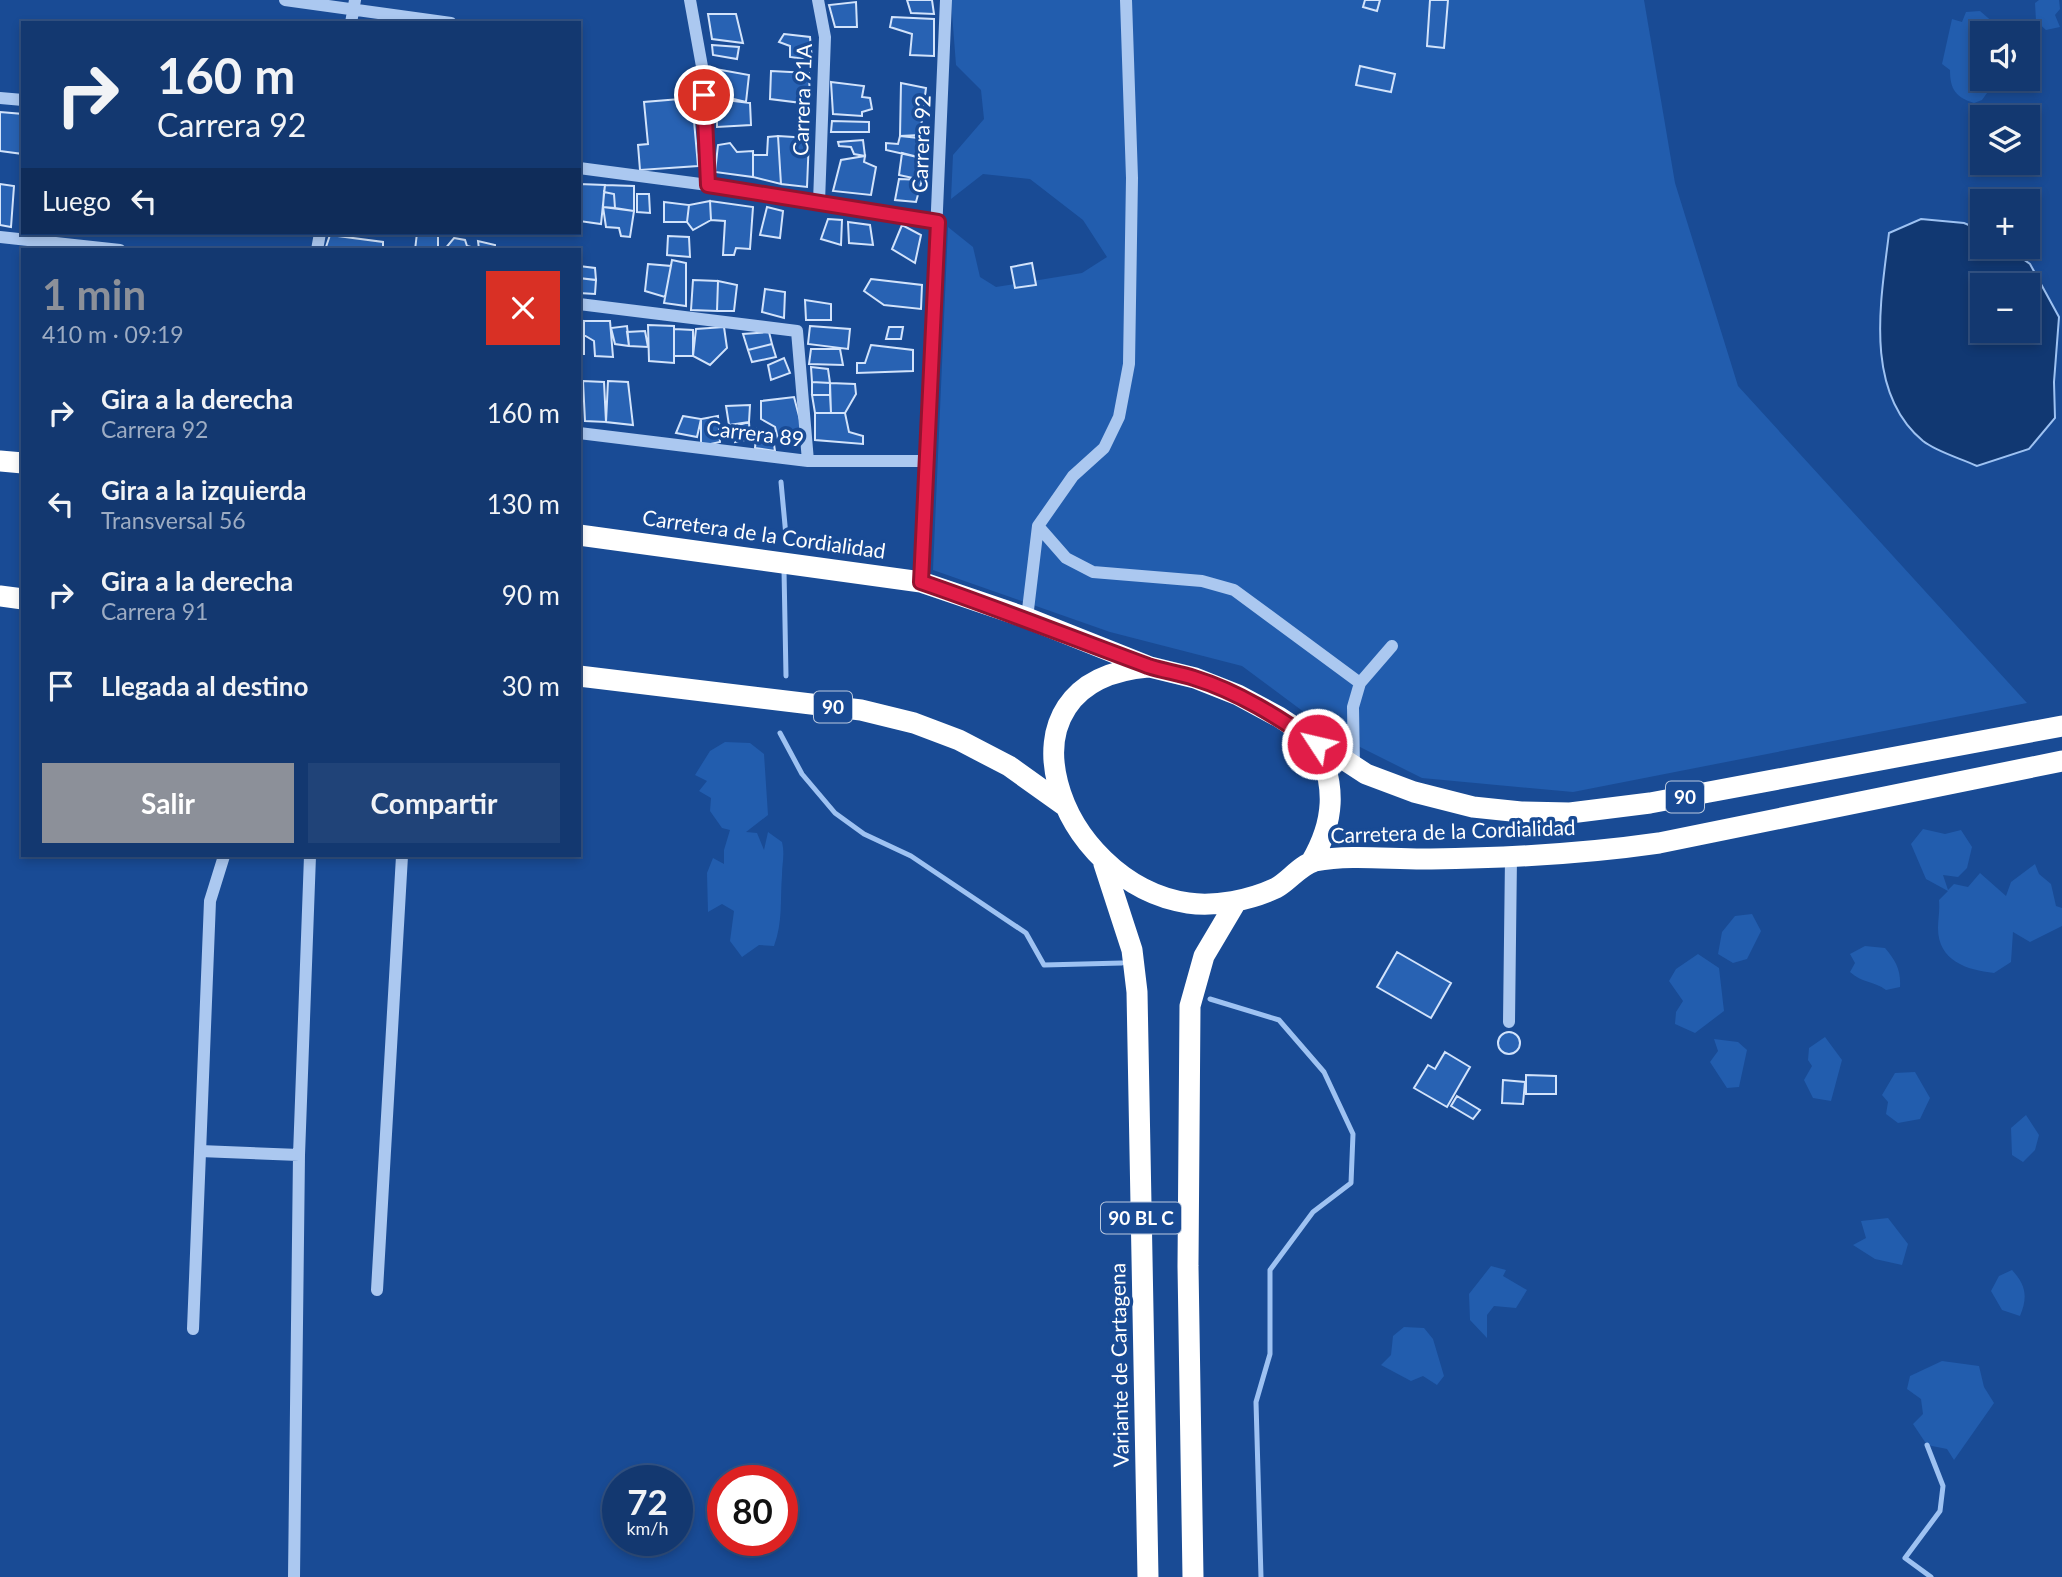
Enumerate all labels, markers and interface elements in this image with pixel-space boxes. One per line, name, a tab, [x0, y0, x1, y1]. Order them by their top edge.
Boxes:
map controls	[1970, 21, 2040, 343]
button: sound	[1970, 21, 2040, 91]
street label: Carrera 91A	[787, 43, 816, 156]
text: 160 m	[157, 46, 295, 104]
icon: right	[42, 49, 133, 140]
pin	[674, 65, 734, 125]
icon: arrive	[685, 76, 723, 114]
street label: Carrera 92	[906, 95, 935, 193]
text: Carrera 92	[157, 105, 306, 144]
button: layers	[1970, 105, 2040, 175]
icon: left	[125, 182, 163, 220]
text: Luego	[42, 185, 111, 217]
button: +	[1970, 189, 2040, 259]
text: 1 min	[42, 269, 146, 319]
button: close	[486, 271, 560, 345]
button: −	[1970, 273, 2040, 343]
text: 410 m · 09:19	[42, 320, 184, 348]
text: Gira a la derecha	[101, 383, 293, 415]
icon: right	[42, 394, 80, 432]
text: 160 m	[487, 397, 560, 429]
street label: Carrera 89	[705, 414, 805, 451]
text: Carrera 92	[101, 415, 208, 443]
text: Gira a la izquierda	[101, 474, 307, 506]
icon: left	[42, 485, 80, 523]
text: 130 m	[487, 488, 560, 520]
street label: Carretera de la Cordialidad	[641, 504, 887, 563]
text: Transversal 56	[101, 506, 246, 534]
text: Gira a la derecha	[101, 565, 293, 597]
icon: right	[42, 576, 80, 614]
text: 90 m	[502, 579, 560, 611]
text: Carrera 91	[101, 597, 208, 625]
icon: arrive	[42, 667, 80, 705]
text: Llegada al destino	[101, 670, 308, 702]
text: 30 m	[502, 670, 560, 702]
road number: 90	[814, 692, 852, 722]
position arrow	[1280, 707, 1354, 781]
button: Salir	[42, 763, 294, 843]
button: Compartir	[308, 763, 560, 843]
road number: 90	[1666, 782, 1704, 812]
street label: Carretera de la Cordialidad	[1330, 814, 1576, 847]
road number: 90 BL C	[1101, 1202, 1181, 1234]
street label: Variante de Cartagena	[1104, 1263, 1133, 1467]
speed limit sign: 80	[707, 1465, 798, 1556]
text: 72	[627, 1480, 668, 1522]
text: km/h	[626, 1517, 669, 1539]

